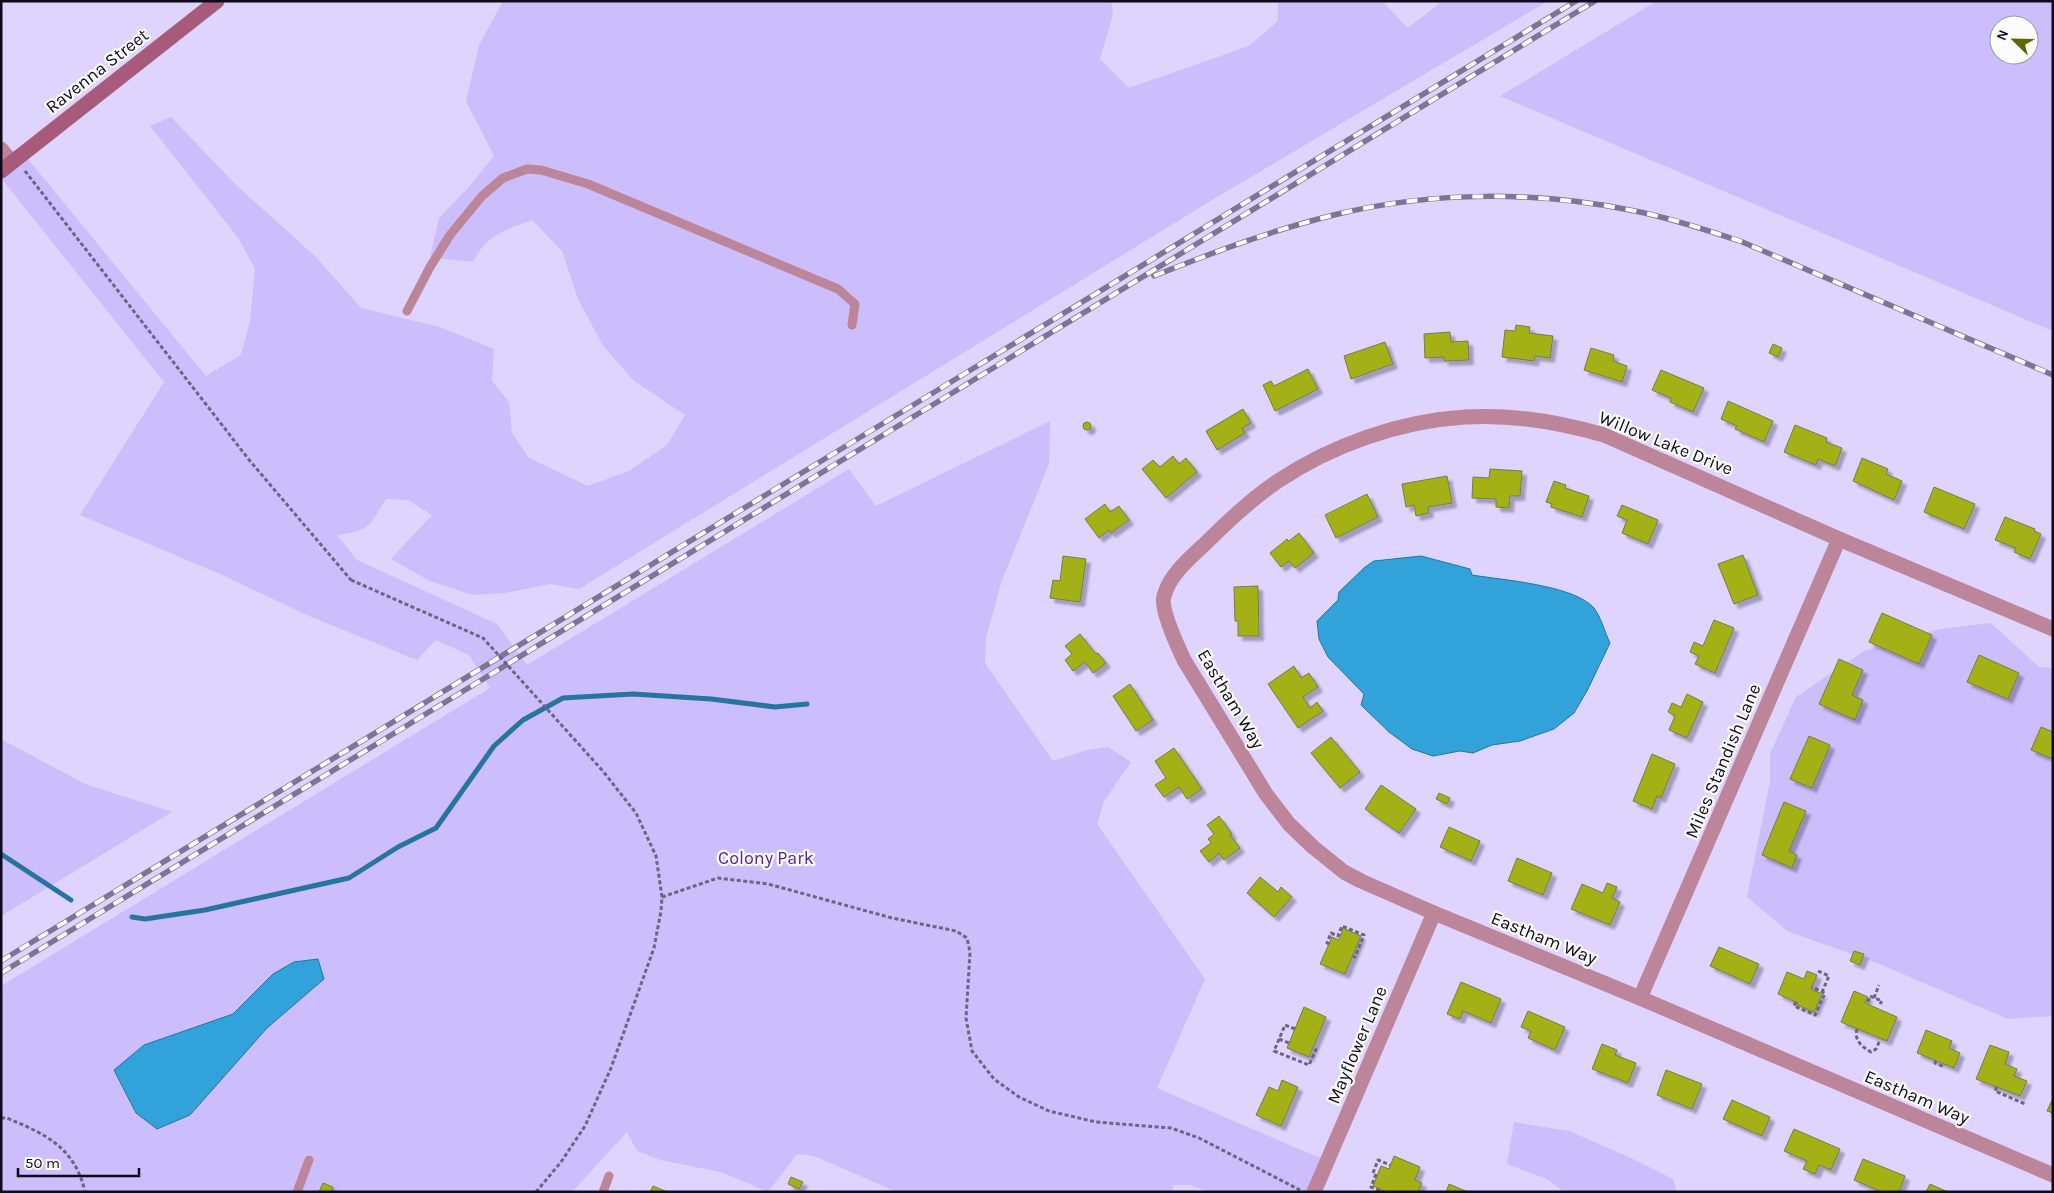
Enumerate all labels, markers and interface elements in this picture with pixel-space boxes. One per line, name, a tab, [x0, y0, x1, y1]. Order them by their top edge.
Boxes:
north arrow	[1989, 15, 2039, 65]
street label: Ravenna Street	[41, 24, 153, 118]
text: N	[1993, 27, 2012, 43]
street label: Willow Lake Drive	[1596, 406, 1736, 480]
street label: Eastham Way	[1193, 645, 1270, 753]
street label: Miles Standish Lane	[1680, 680, 1766, 842]
park label: Colony Park	[718, 847, 814, 869]
street label: Eastham Way	[1488, 907, 1601, 969]
street label: Mayflower Lane	[1322, 983, 1392, 1107]
street label: Eastham Way	[1861, 1065, 1973, 1129]
scale bar	[18, 1146, 139, 1178]
text: 50 m	[25, 1154, 60, 1172]

